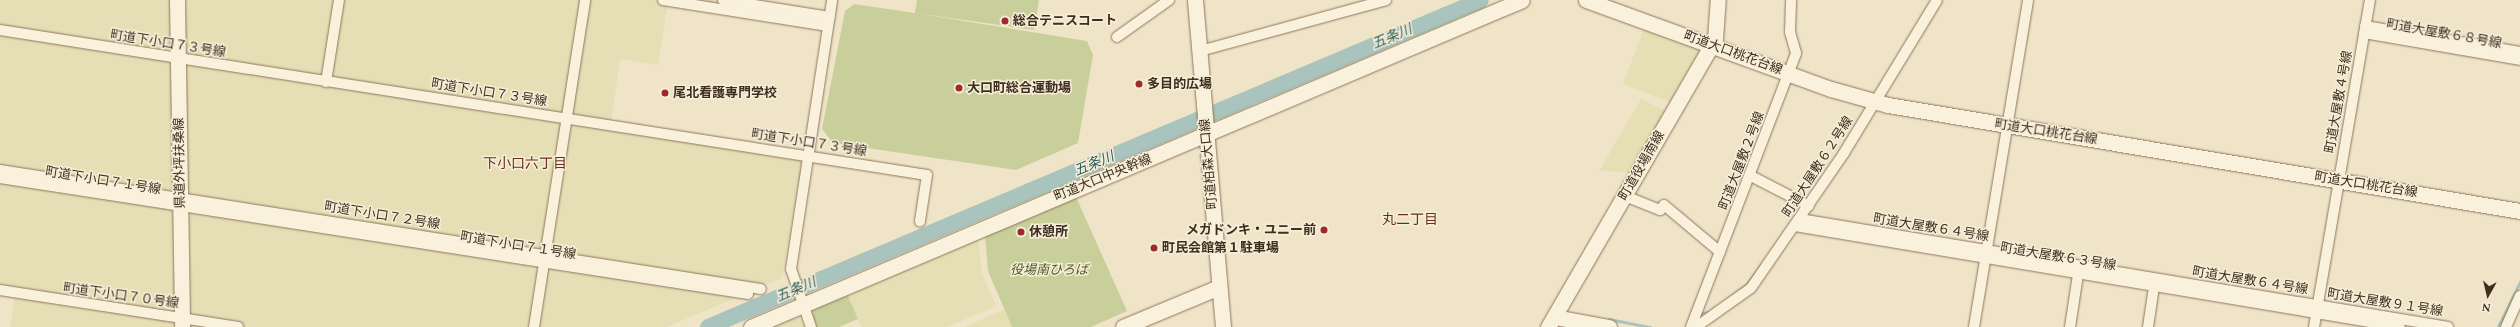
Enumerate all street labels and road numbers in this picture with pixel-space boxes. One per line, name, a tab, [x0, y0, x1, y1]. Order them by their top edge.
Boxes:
street label: 町道大屋敷６８号線	[2385, 16, 2503, 52]
street label: 町道下小口７３号線	[109, 27, 227, 61]
street label: 町道大口桃花台線	[1681, 28, 1785, 78]
street label: 町道大屋敷４号線	[2322, 49, 2356, 155]
street label: 町道下小口７３号線	[430, 76, 548, 110]
street label: 町道大屋敷２号線	[1716, 110, 1768, 212]
street label: 町道大屋敷６２号線	[1780, 114, 1856, 220]
street label: 町道大口桃花台線	[1993, 116, 2099, 148]
street label: 県道外坪扶桑線	[171, 117, 189, 209]
street label: 町道柏森大口線	[1197, 118, 1221, 210]
street label: 町道下小口７３号線	[750, 126, 868, 160]
street label: 町道役場南線	[1616, 128, 1668, 204]
street label: 町道大口中央幹線	[1052, 151, 1154, 205]
street label: 町道下小口７１号線	[44, 164, 162, 198]
street label: 町道大口桃花台線	[2313, 169, 2419, 201]
street label: 町道下小口７２号線	[323, 199, 441, 233]
street label: 町道大屋敷６４号線	[1872, 211, 1990, 245]
street label: 町道下小口７１号線	[459, 229, 577, 263]
street label: 町道大屋敷６３号線	[1999, 240, 2117, 274]
street label: 町道大屋敷６４号線	[2191, 264, 2309, 298]
street label: 町道下小口７０号線	[62, 280, 180, 312]
street label: 町道大屋敷９１号線	[2326, 286, 2444, 320]

